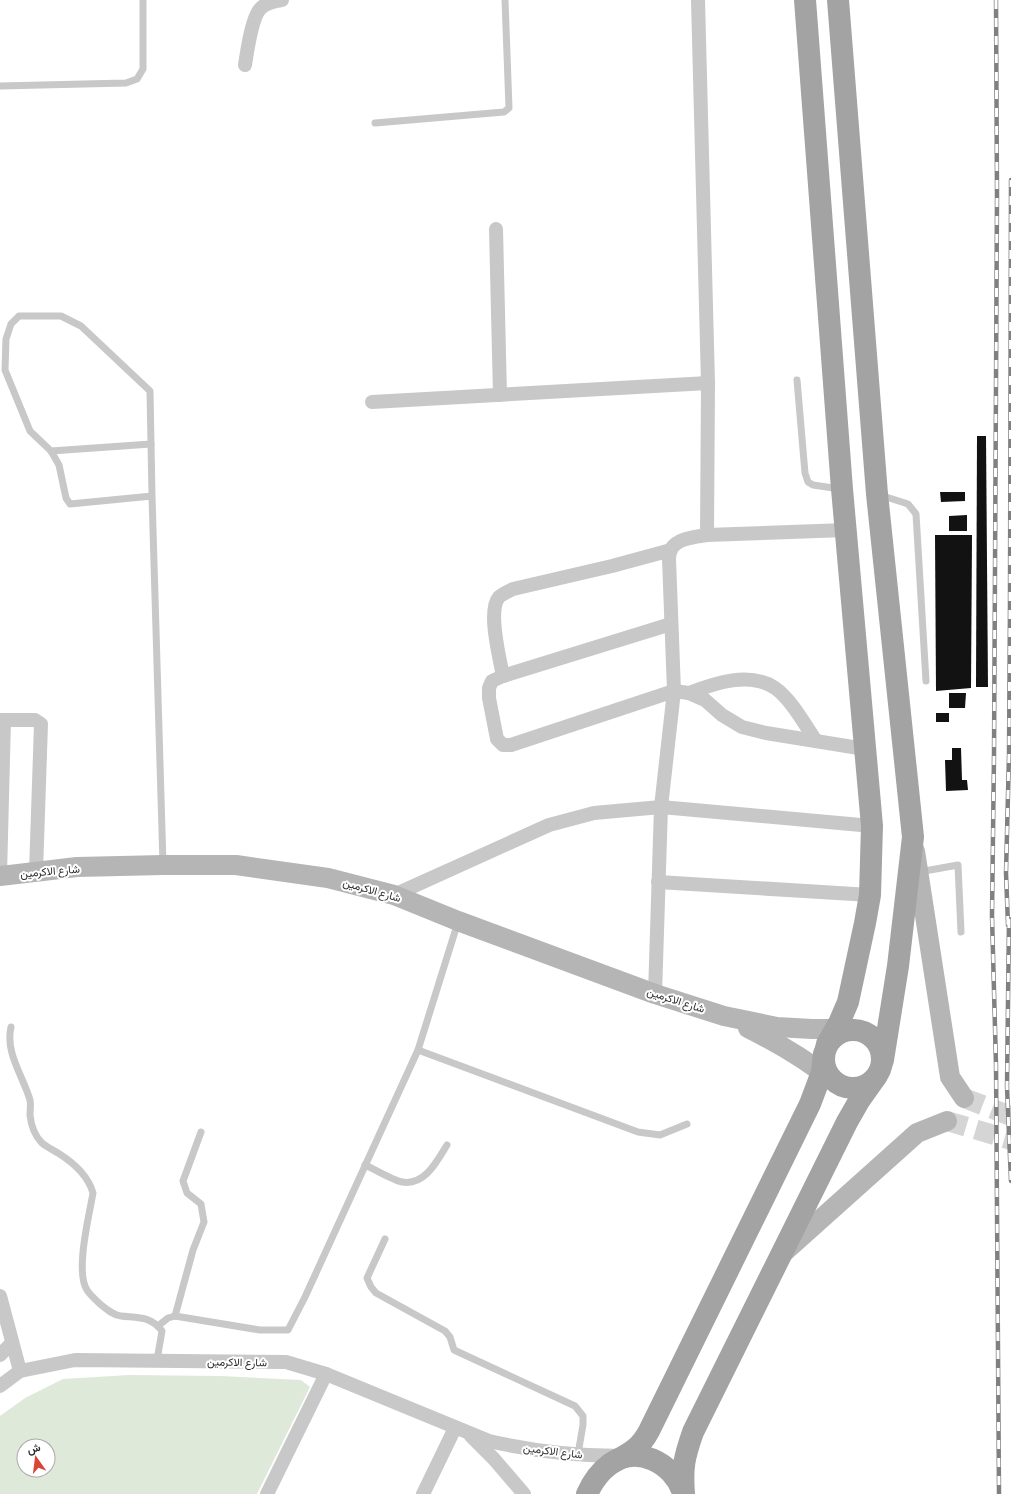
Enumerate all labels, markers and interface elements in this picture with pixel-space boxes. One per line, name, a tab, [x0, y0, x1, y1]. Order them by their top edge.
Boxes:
street label: شارع الاكرمين	[20, 860, 81, 882]
street label: شارع الاكرمين	[341, 874, 403, 906]
street label: شارع الاكرمين	[645, 983, 707, 1017]
street label: شارع الاكرمين	[207, 1353, 267, 1371]
north arrow	[16, 1438, 56, 1478]
text: ش	[25, 1439, 42, 1458]
street label: شارع الاكرمين	[522, 1439, 584, 1463]

